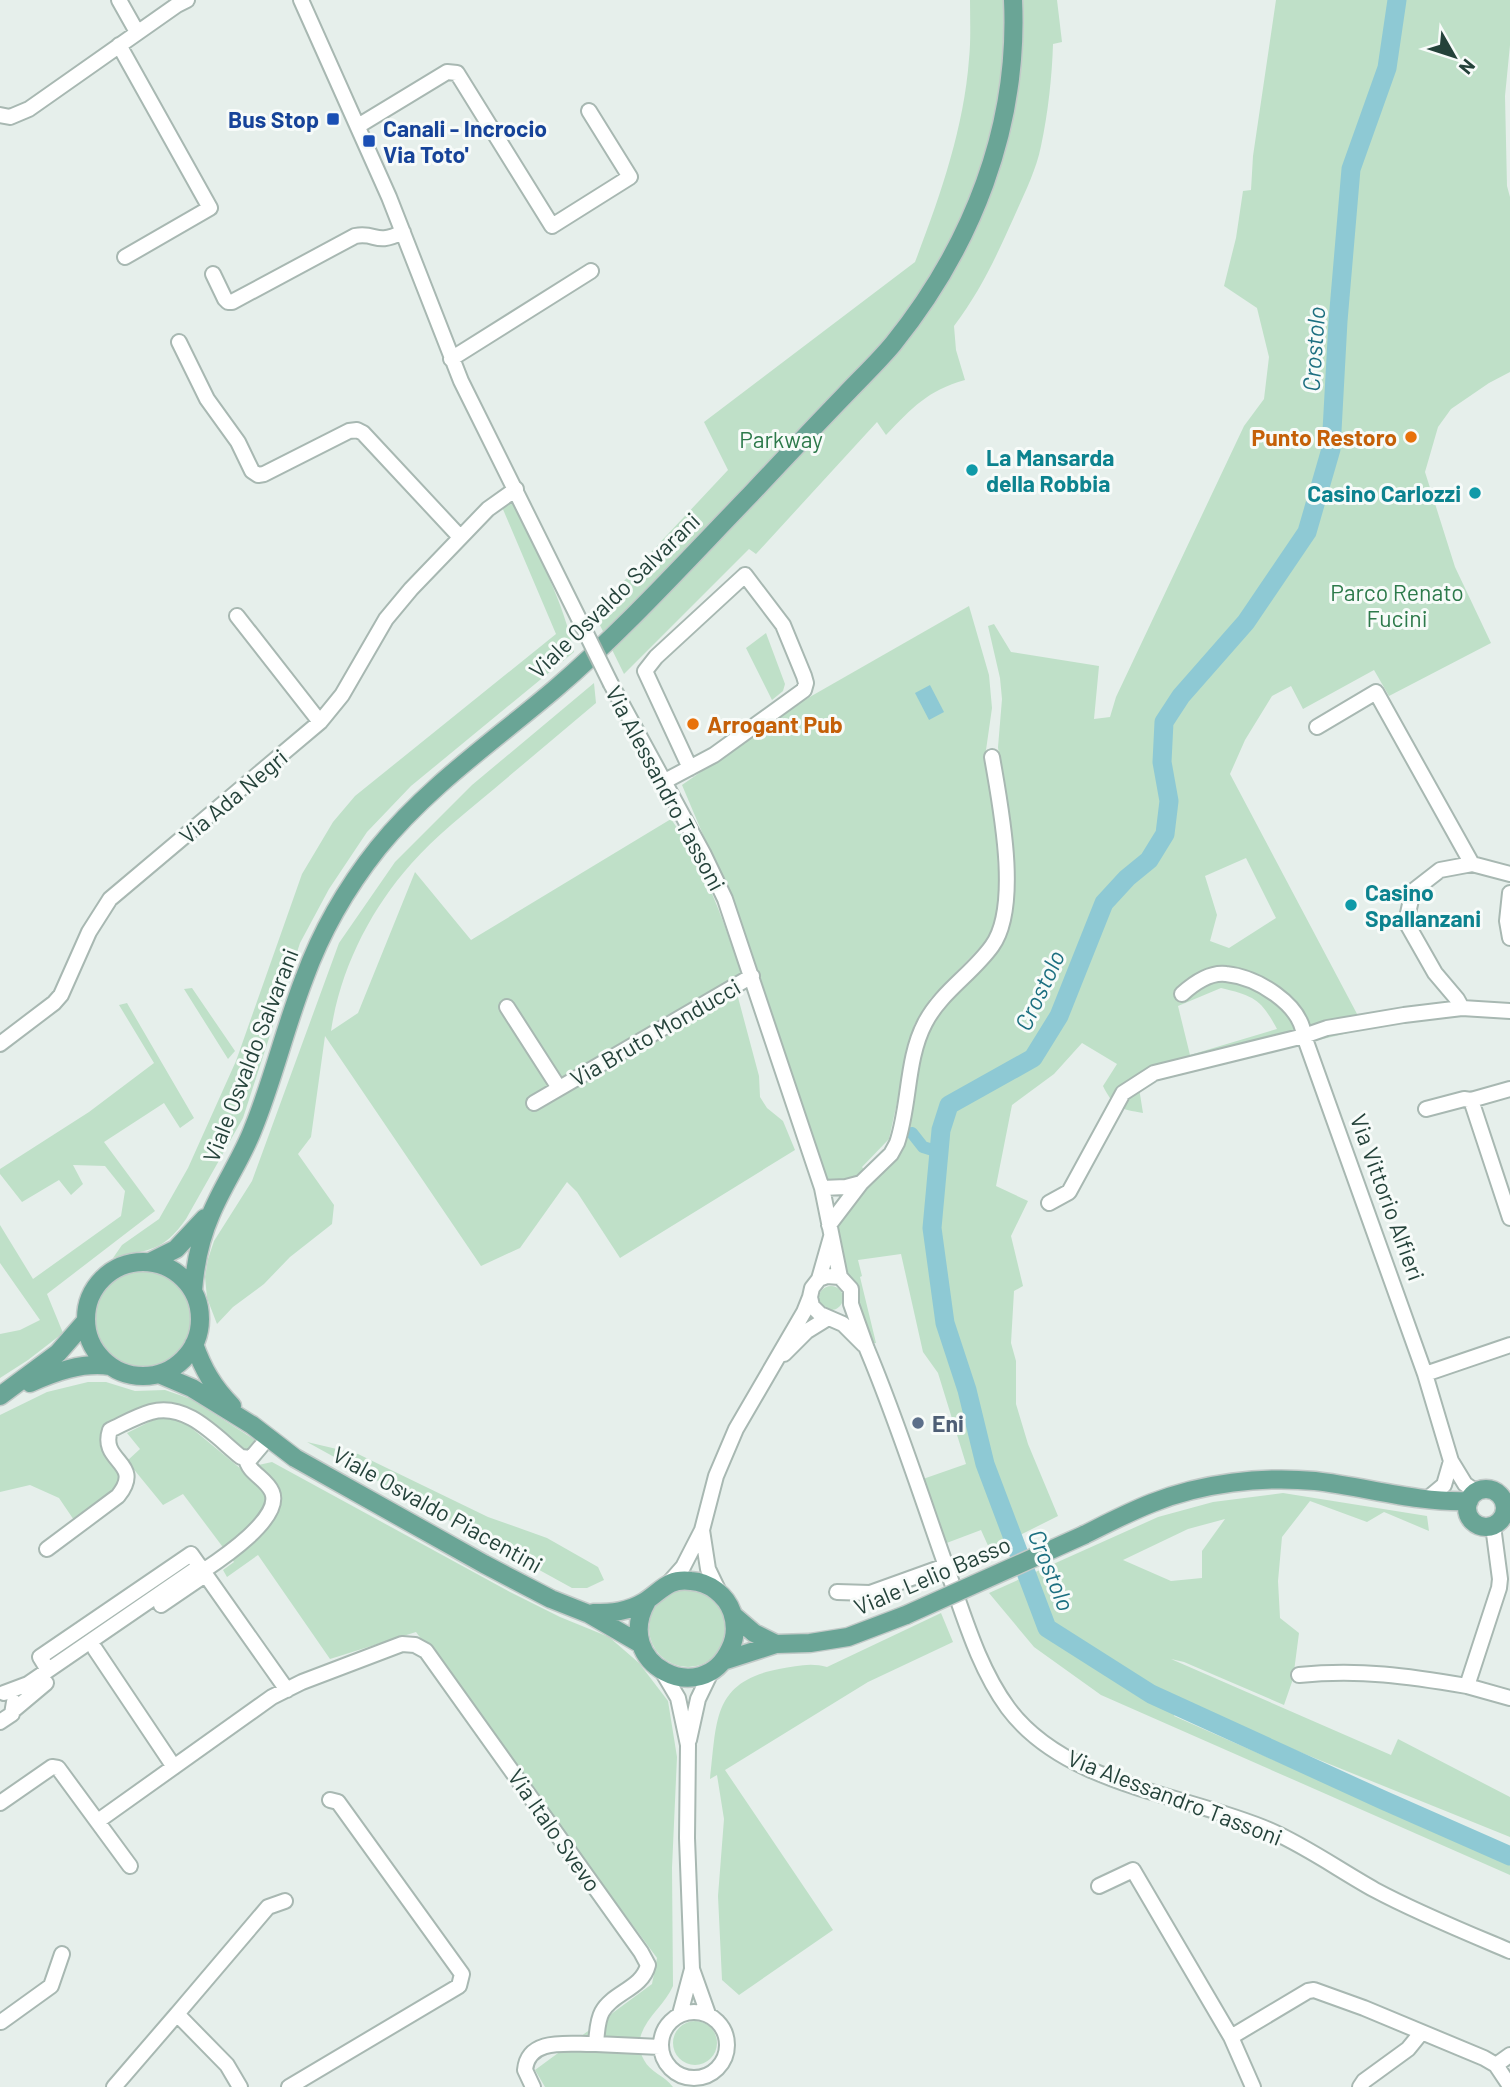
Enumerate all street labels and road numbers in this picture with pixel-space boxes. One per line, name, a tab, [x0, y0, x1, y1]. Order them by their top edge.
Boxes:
street label: Viale Osvaldo Salvarani	[523, 506, 705, 684]
street label: Via Alessandro Tassoni	[600, 681, 732, 895]
street label: Via Ada Negri	[173, 743, 293, 849]
street label: Viale Osvaldo Salvarani	[196, 944, 304, 1166]
street label: Via Bruto Monducci	[565, 972, 745, 1092]
street label: Via Vittorio Alfieri	[1345, 1110, 1431, 1284]
street label: Viale Osvaldo Piacentini	[328, 1440, 548, 1578]
street label: Viale Lelio Basso	[850, 1529, 1014, 1621]
street label: Via Alessandro Tassoni	[1064, 1743, 1286, 1851]
street label: Via Italo Svevo	[502, 1763, 608, 1897]

